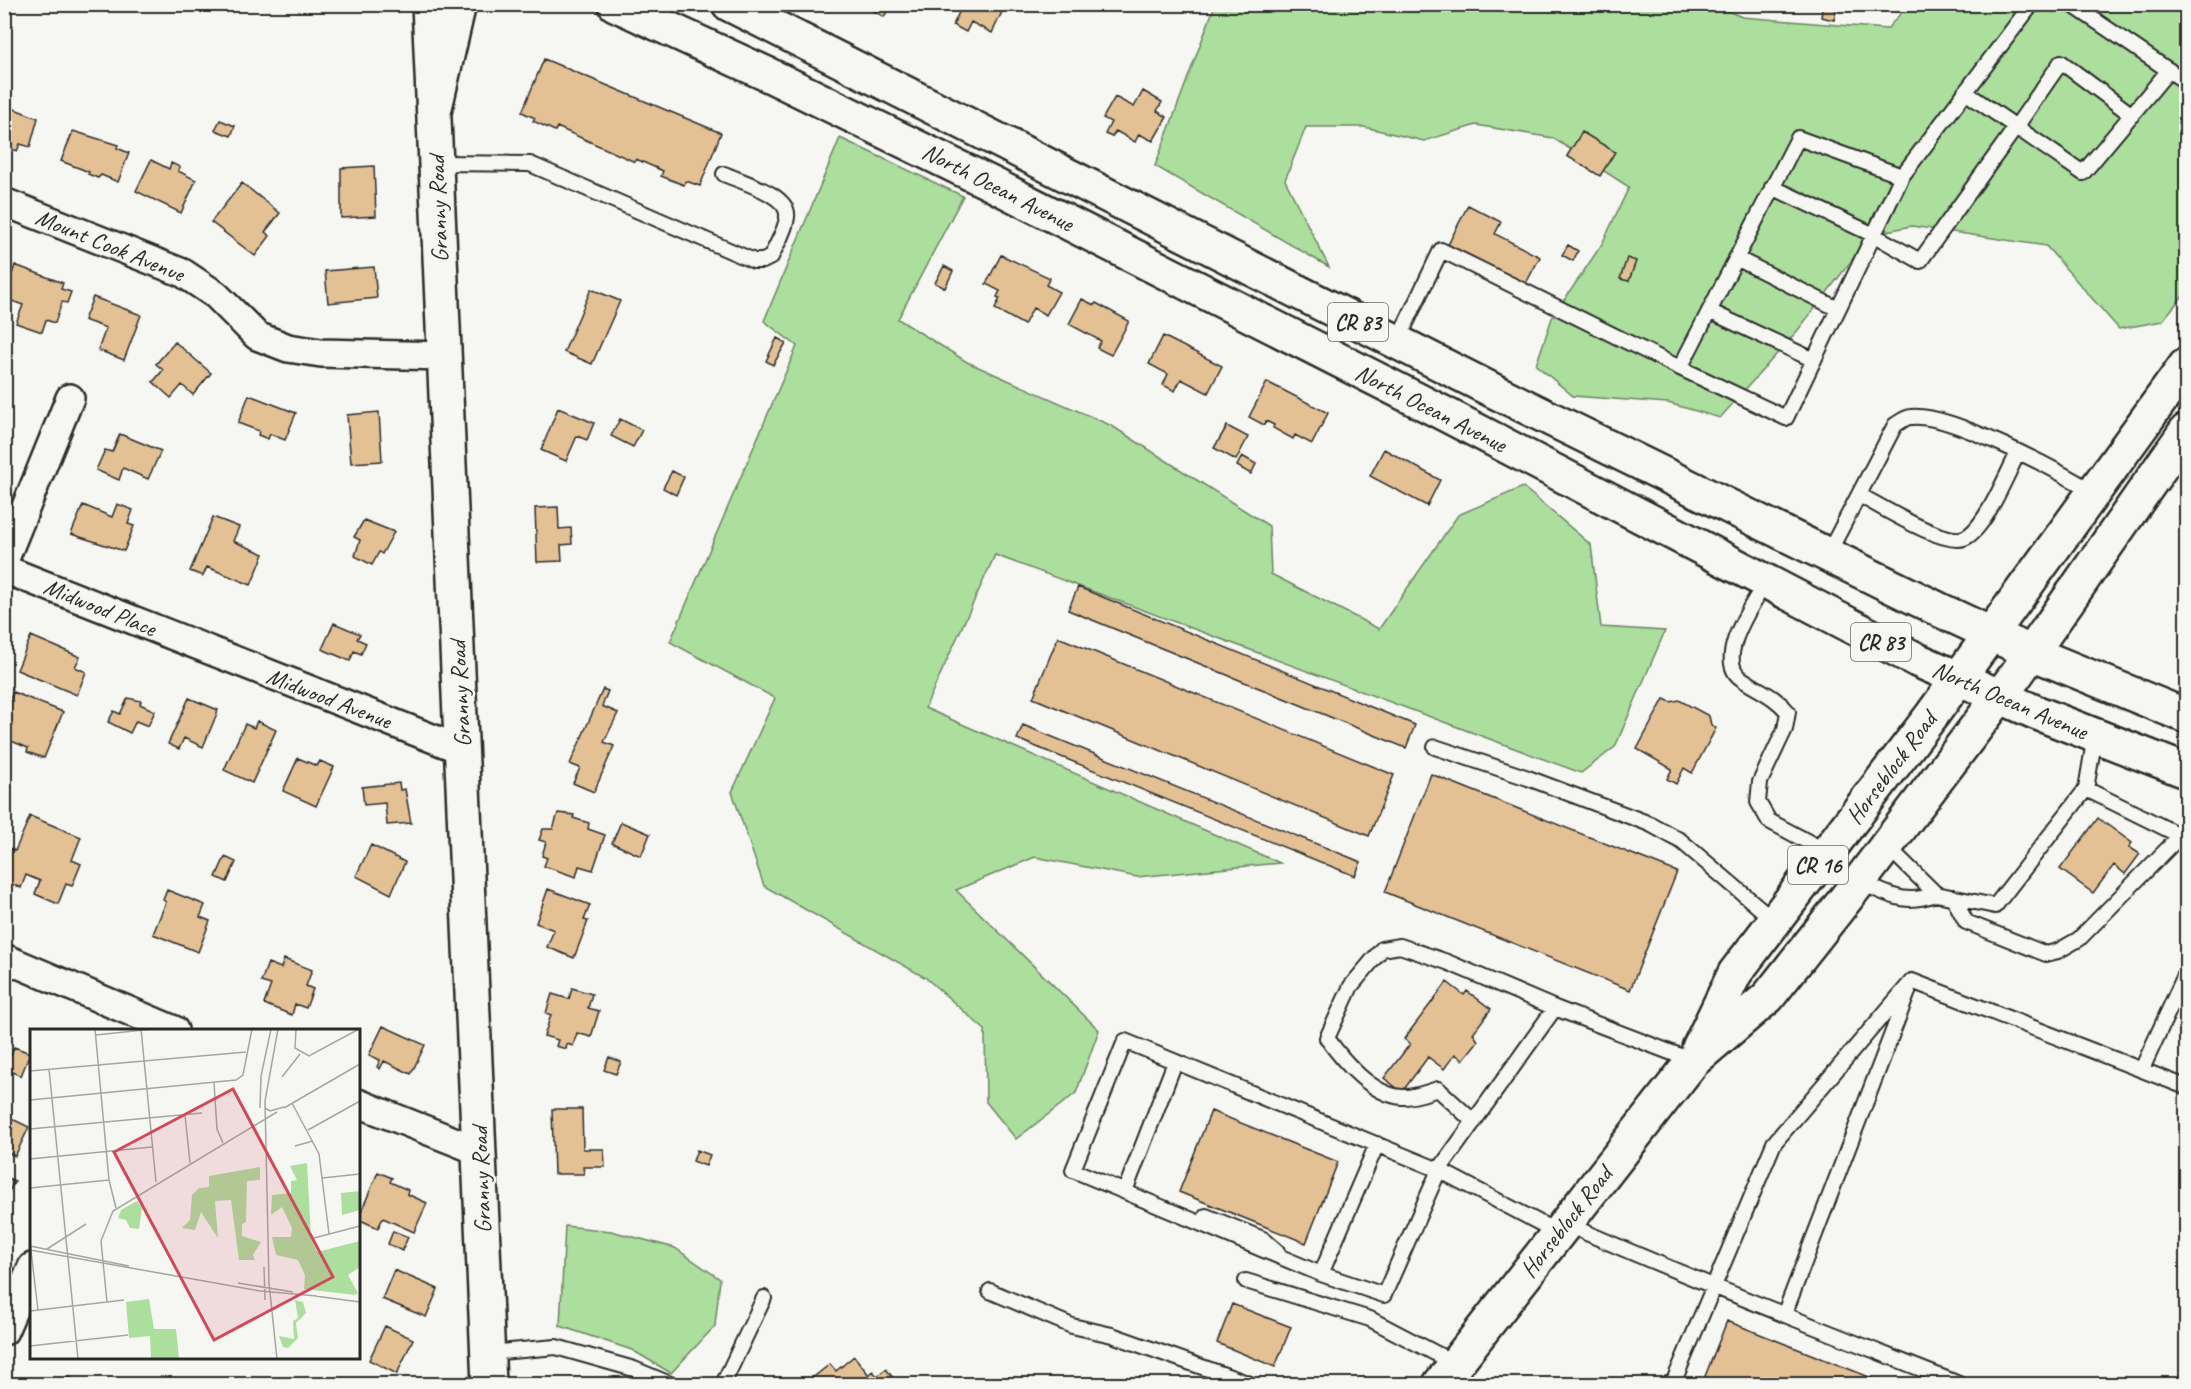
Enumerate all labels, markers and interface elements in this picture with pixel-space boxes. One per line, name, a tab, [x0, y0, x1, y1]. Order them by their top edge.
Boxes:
street label: North Ocean Avenue	[917, 136, 1081, 239]
street label: Granny Road	[421, 152, 455, 263]
street label: Mount Cook Avenue	[31, 202, 191, 289]
road number: CR 83	[1328, 303, 1388, 341]
street label: North Ocean Avenue	[1350, 357, 1514, 460]
street label: Midwood Place	[40, 571, 162, 644]
road number: CR 83	[1851, 623, 1911, 661]
street label: Granny Road	[442, 636, 478, 748]
street label: North Ocean Avenue	[1928, 654, 2094, 747]
street label: Midwood Avenue	[262, 660, 398, 736]
street label: Horseblock Road	[1839, 703, 1945, 830]
road number: CR 16	[1788, 846, 1848, 884]
inset map	[30, 1029, 360, 1359]
street label: Granny Road	[464, 1123, 498, 1234]
street label: Horseblock Road	[1513, 1158, 1621, 1284]

